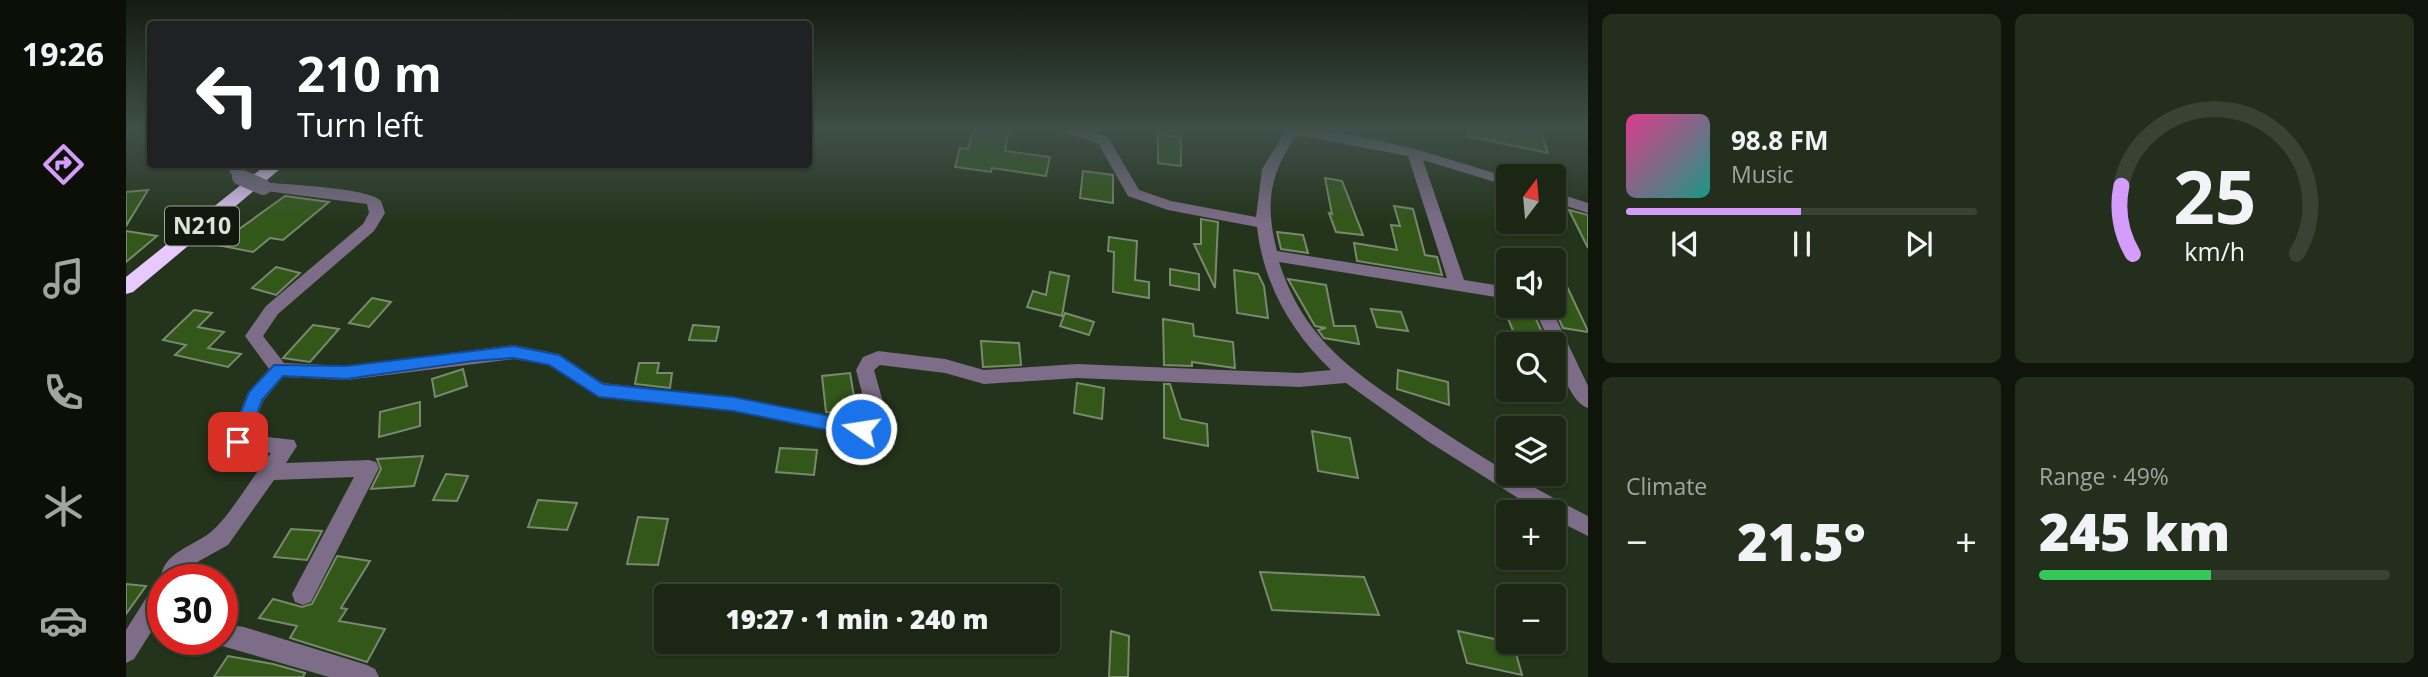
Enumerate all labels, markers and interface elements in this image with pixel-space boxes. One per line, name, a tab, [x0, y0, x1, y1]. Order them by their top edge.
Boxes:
text: 19:26	[22, 32, 104, 75]
text: 210 m	[297, 40, 442, 106]
icon: left	[182, 49, 273, 140]
text: Turn left	[297, 103, 423, 146]
text: 98.8 FM	[1731, 122, 1829, 158]
icon: directions	[39, 140, 88, 189]
text: 25	[2173, 147, 2256, 246]
text: Music	[1731, 158, 1794, 190]
north arrow	[1496, 164, 1566, 234]
map controls	[1496, 164, 1566, 654]
road number: N210	[165, 206, 239, 246]
icon: previous	[1666, 225, 1704, 263]
icon: pause	[1783, 225, 1821, 263]
icon: next	[1900, 225, 1938, 263]
text: km/h	[2184, 234, 2245, 268]
button: sound	[1496, 248, 1566, 318]
icon: music	[39, 254, 88, 303]
button: search	[1496, 332, 1566, 402]
icon: phone	[39, 368, 88, 417]
position arrow	[824, 392, 898, 466]
pin	[208, 412, 268, 472]
button: layers	[1496, 416, 1566, 486]
icon: arrive	[219, 423, 257, 461]
text: Range · 49%	[2039, 460, 2169, 492]
text: Climate	[1626, 470, 1707, 502]
icon: climate	[39, 482, 88, 531]
text: 245 km	[2039, 495, 2230, 566]
button: +	[1496, 500, 1566, 570]
text: 21.5°	[1737, 505, 1866, 576]
text: −	[1626, 515, 1648, 567]
text: +	[1955, 515, 1977, 567]
speed limit sign: 30	[147, 564, 238, 655]
button: −	[1496, 584, 1566, 654]
icon: car	[39, 596, 88, 645]
text: 19:27 · 1 min · 240 m	[726, 601, 988, 637]

